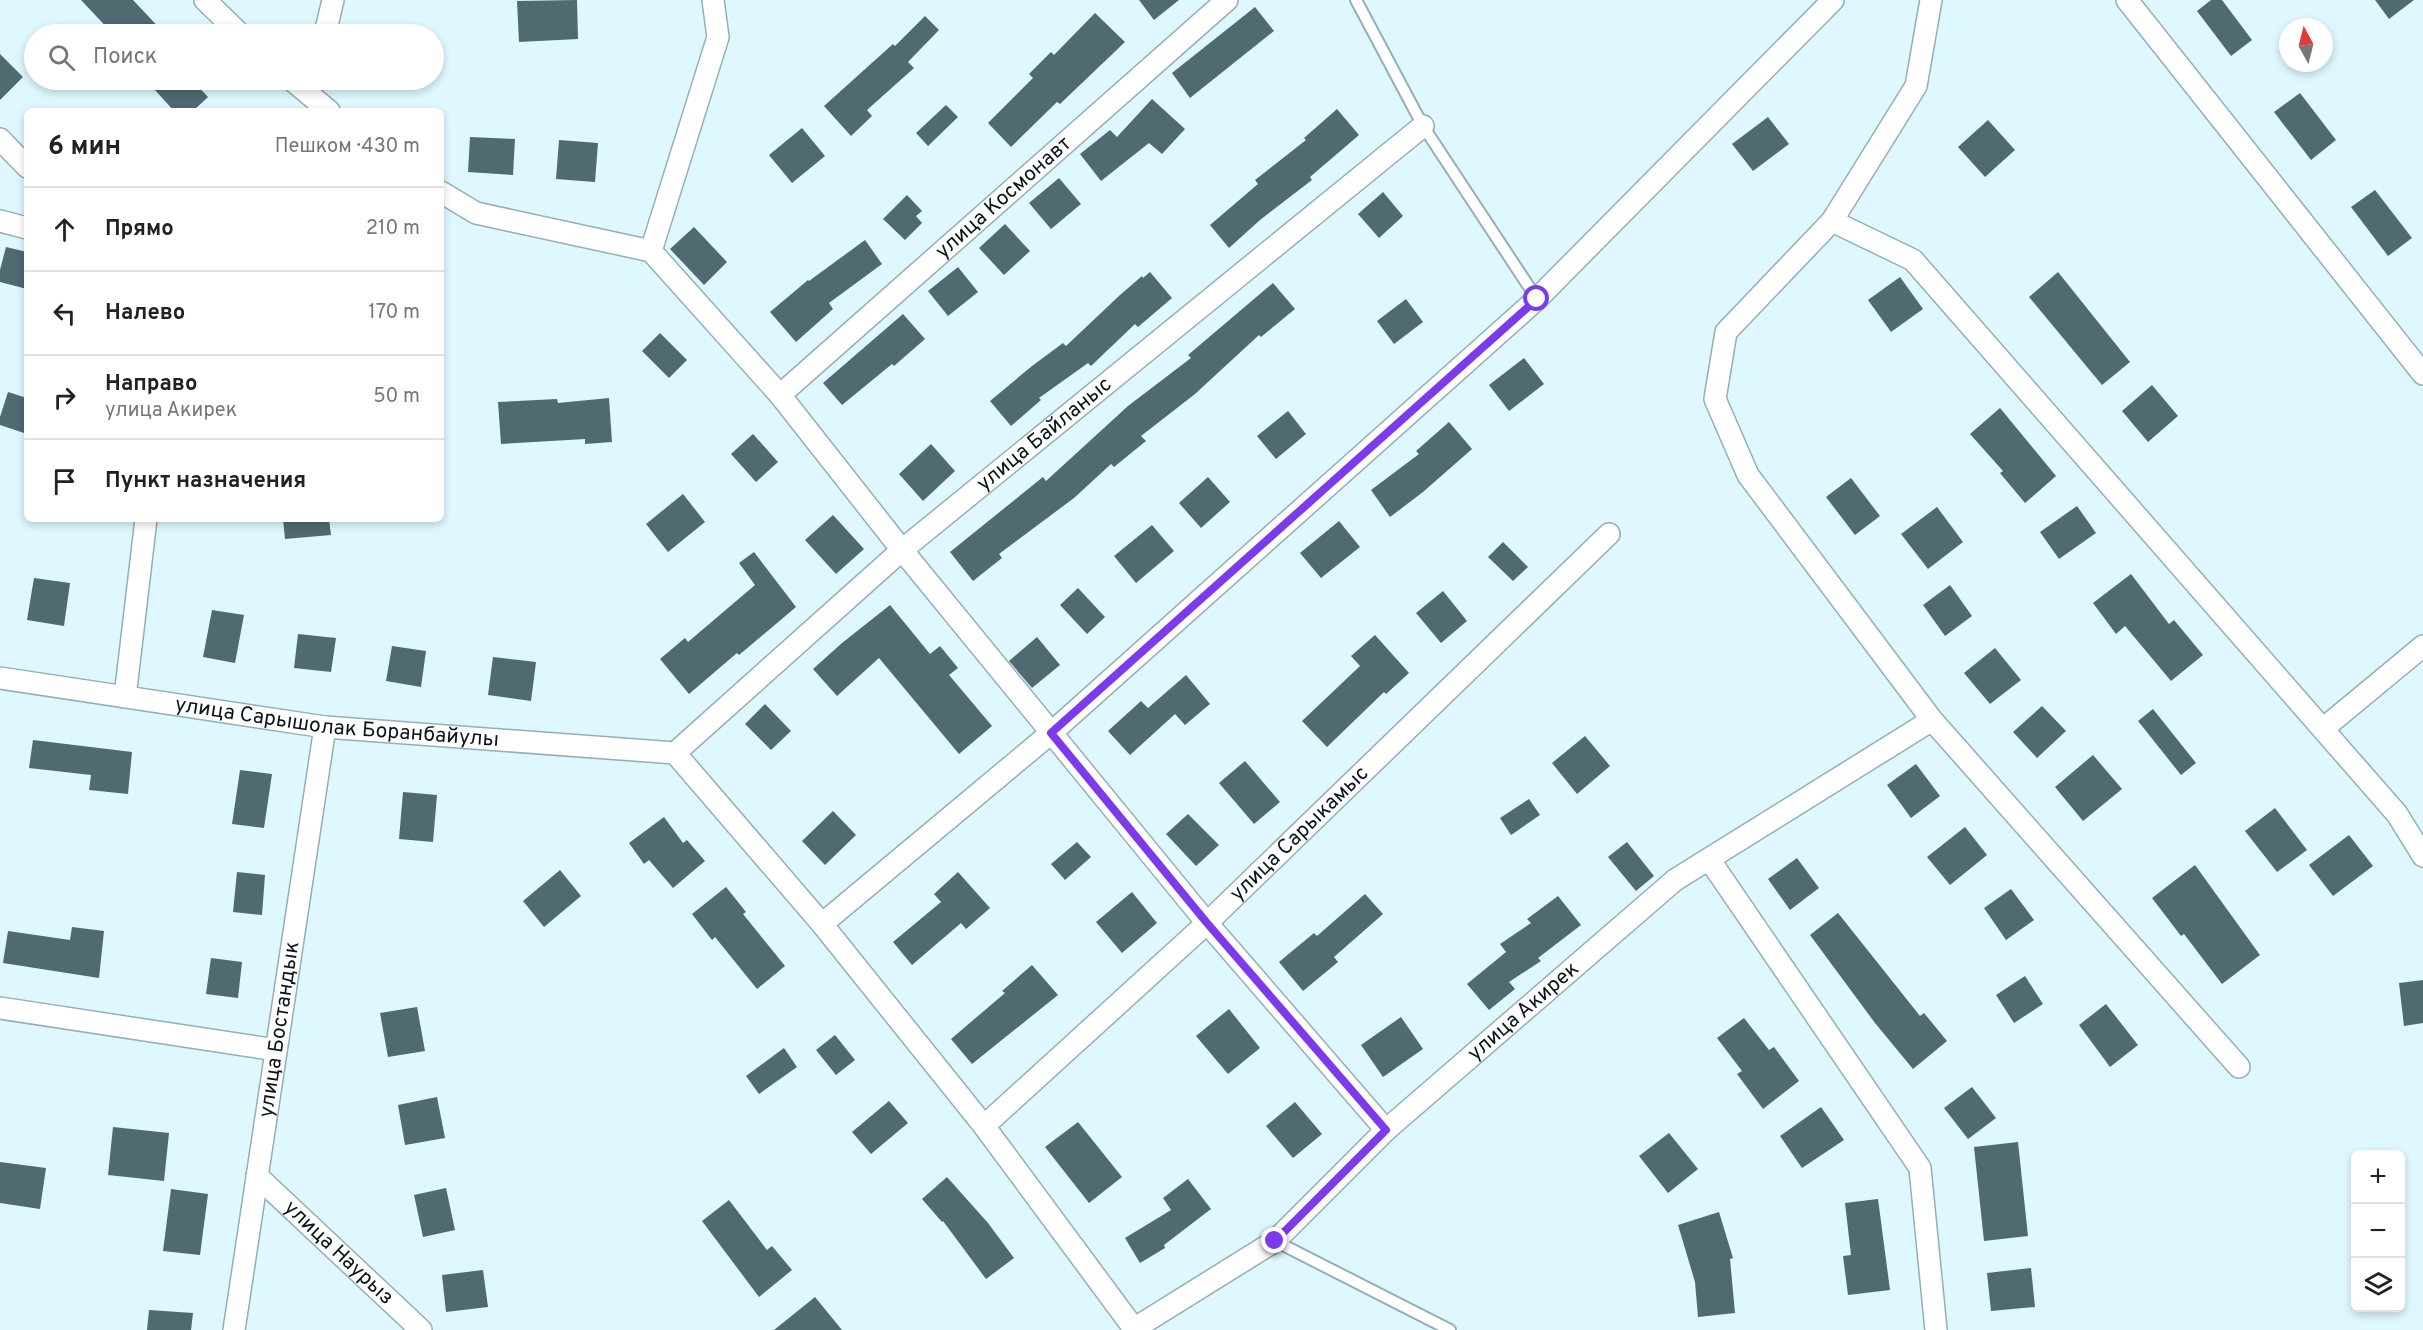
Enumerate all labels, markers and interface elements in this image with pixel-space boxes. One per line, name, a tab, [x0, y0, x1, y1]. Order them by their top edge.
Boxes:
north arrow	[2279, 18, 2333, 72]
search box	[24, 24, 444, 90]
icon: search	[45, 41, 78, 74]
text: Поиск	[93, 44, 157, 71]
street label: улица Космонавт	[930, 130, 1077, 265]
text: 6 мин	[48, 131, 121, 164]
text: Пешком · 430 m	[275, 134, 420, 160]
icon: ahead	[48, 213, 81, 246]
text: Прямо	[105, 216, 174, 243]
text: 210 m	[366, 216, 420, 242]
route start	[1523, 285, 1549, 311]
icon: left	[48, 297, 81, 330]
text: Налево	[105, 300, 185, 327]
text: 170 m	[368, 300, 420, 326]
text: Направо	[105, 371, 197, 398]
street label: улица Байланыс	[971, 371, 1117, 497]
icon: right	[48, 381, 81, 414]
text: 50 m	[373, 384, 420, 410]
text: улица Акирек	[105, 398, 237, 424]
icon: arrive	[48, 465, 81, 498]
text: Пункт назначения	[105, 468, 306, 495]
street label: улица Сарышолак Боранбайулы	[173, 691, 500, 753]
street label: улица Сарыкамыс	[1224, 760, 1375, 907]
street label: улица Бостандык	[253, 939, 306, 1119]
street label: улица Акирек	[1462, 956, 1585, 1067]
map controls	[2351, 1150, 2405, 1312]
button: +	[2351, 1150, 2405, 1204]
street label: улица Наурыз	[278, 1194, 399, 1311]
button: −	[2351, 1204, 2405, 1258]
route end	[1261, 1227, 1287, 1253]
button: layers	[2351, 1258, 2405, 1312]

